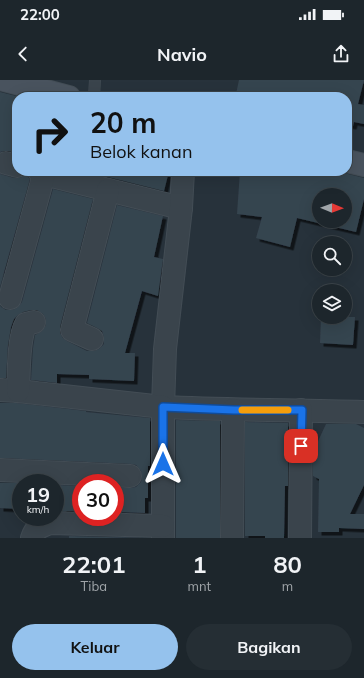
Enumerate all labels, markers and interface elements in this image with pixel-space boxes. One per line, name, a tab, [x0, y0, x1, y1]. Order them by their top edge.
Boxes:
text: 22:00	[20, 5, 60, 24]
icon: back	[12, 43, 34, 65]
text: Navio	[157, 43, 207, 66]
icon: share	[330, 43, 352, 65]
text: 20 m	[90, 105, 156, 140]
icon: right	[24, 108, 76, 160]
text: Belok kanan	[90, 140, 192, 163]
north arrow	[312, 188, 352, 228]
map controls	[312, 188, 352, 324]
button: search	[312, 236, 352, 276]
button: layers	[312, 284, 352, 324]
pin	[284, 429, 318, 463]
icon: arrive	[290, 435, 312, 457]
position arrow	[142, 443, 184, 485]
speed limit sign: 30	[72, 474, 124, 526]
text: 19	[26, 482, 50, 507]
text: km/h	[27, 503, 49, 516]
text: 22:01	[62, 549, 126, 579]
text: 1	[192, 549, 207, 579]
text: 80	[273, 549, 302, 579]
text: Tiba	[81, 578, 107, 594]
text: mnt	[188, 578, 211, 594]
text: m	[282, 578, 293, 594]
button: Keluar	[12, 624, 178, 670]
button: Bagikan	[186, 624, 352, 670]

